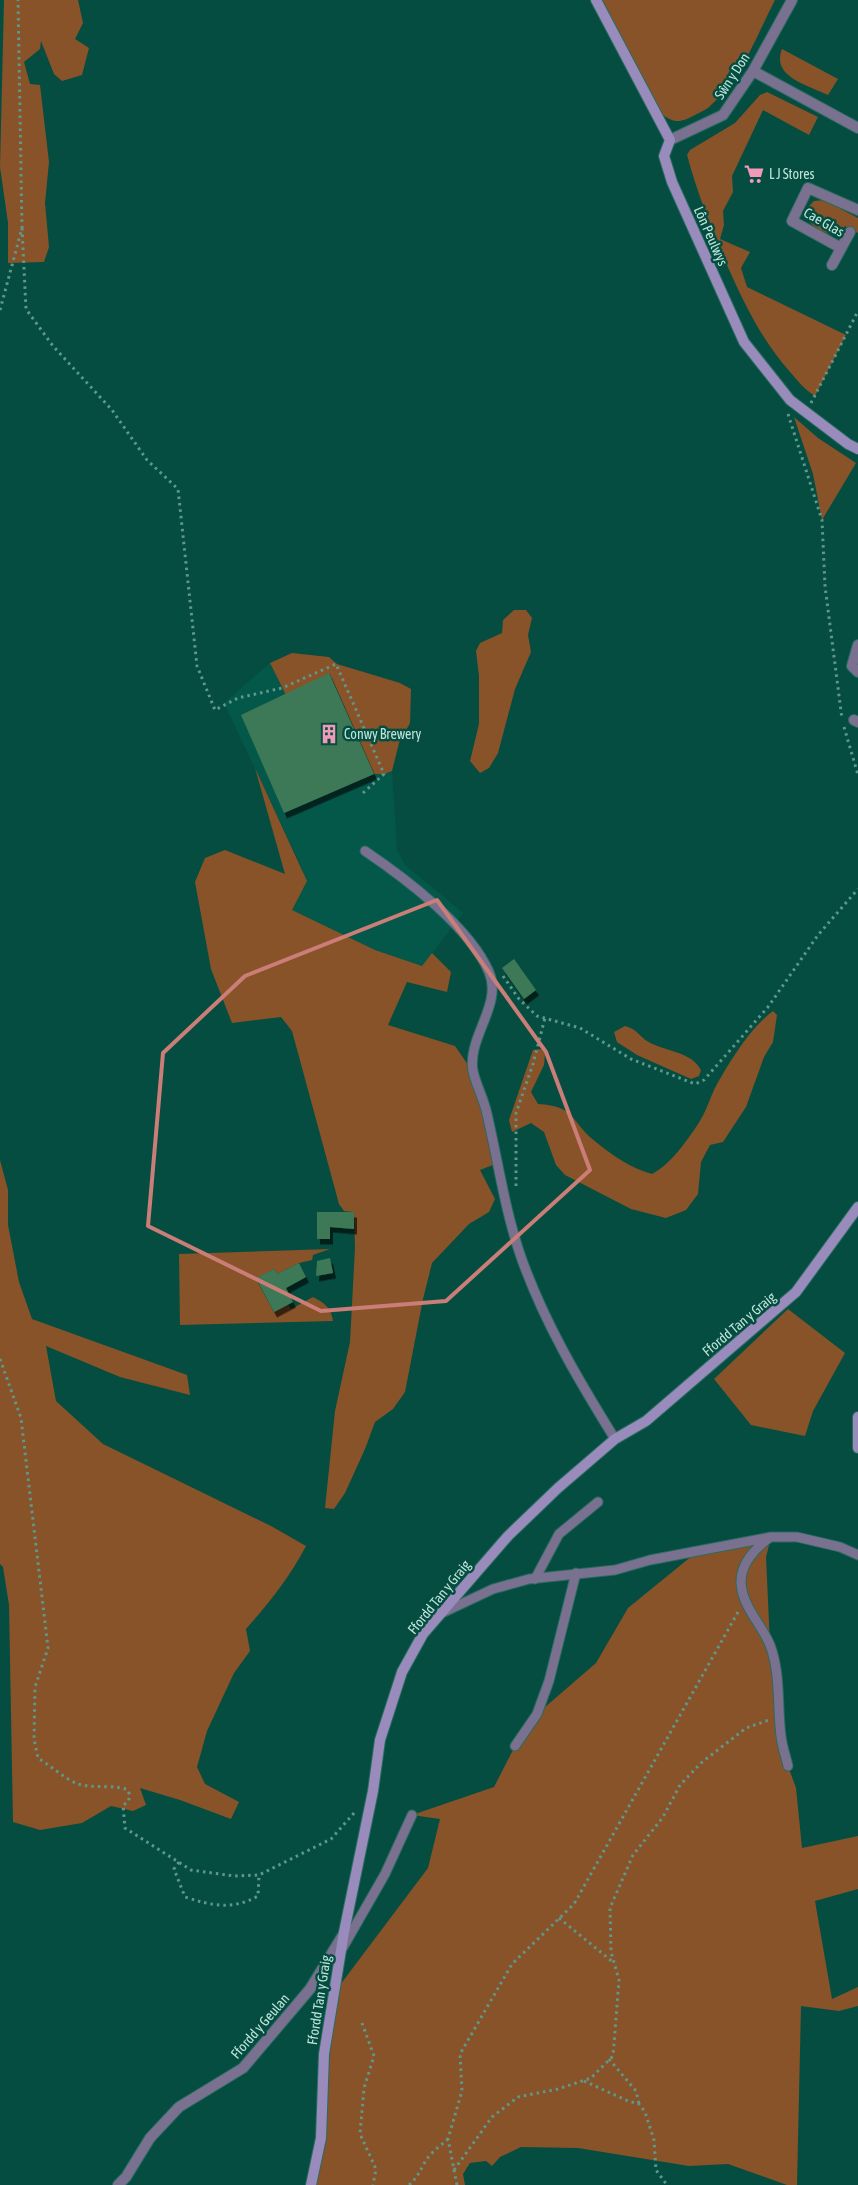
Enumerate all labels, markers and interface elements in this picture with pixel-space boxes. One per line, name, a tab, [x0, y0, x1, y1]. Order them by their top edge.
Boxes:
street label: Sŵn y Don	[711, 50, 753, 102]
supermarket icon: L J Stores	[743, 163, 765, 185]
place label: L J Stores	[769, 166, 815, 182]
street label: Lôn Peulwys	[691, 204, 731, 268]
street label: Cae Glas	[801, 204, 847, 240]
building icon: Conwy Brewery	[318, 723, 340, 745]
place label: Conwy Brewery	[344, 726, 421, 742]
street label: Ffordd Tan y Graig	[699, 1289, 779, 1359]
street label: Ffordd Tan y Graig	[404, 1557, 474, 1637]
street label: Ffordd Tan y Graig	[304, 1954, 334, 2046]
street label: Ffordd y Geulan	[228, 1990, 292, 2062]

